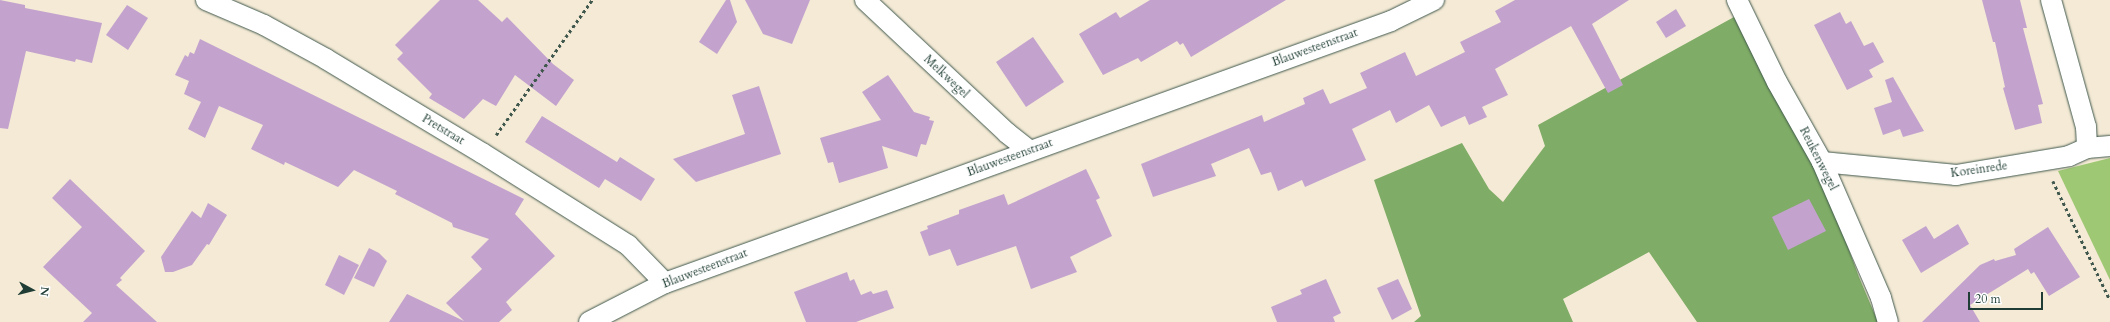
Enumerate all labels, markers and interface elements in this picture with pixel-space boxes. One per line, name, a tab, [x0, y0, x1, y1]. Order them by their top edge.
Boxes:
street label: Blauwesteenstraat	[1270, 26, 1360, 70]
street label: Melkwegel	[920, 52, 972, 102]
street label: Pretstraat	[419, 112, 467, 148]
street label: Reukenwegel	[1796, 125, 1840, 193]
street label: Blauwesteenstraat	[965, 136, 1055, 180]
street label: Koreinrede	[1950, 159, 2008, 181]
street label: Blauwesteenstraat	[660, 246, 750, 292]
north arrow	[12, 270, 52, 310]
scale bar	[1970, 284, 2045, 310]
text: N	[36, 286, 52, 297]
text: 20 m	[1975, 291, 2001, 307]

